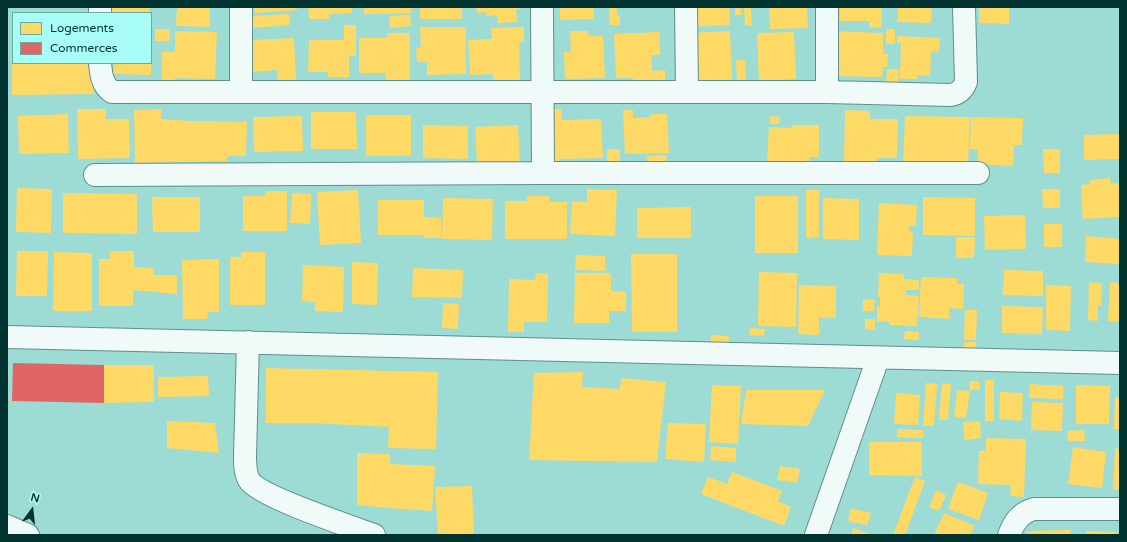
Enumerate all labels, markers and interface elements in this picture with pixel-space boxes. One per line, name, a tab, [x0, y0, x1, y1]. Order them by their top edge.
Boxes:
legend	[12, 12, 152, 64]
text: Logements	[50, 21, 114, 35]
text: Commerces	[50, 41, 118, 55]
north arrow	[12, 490, 52, 530]
text: N	[29, 491, 41, 505]

